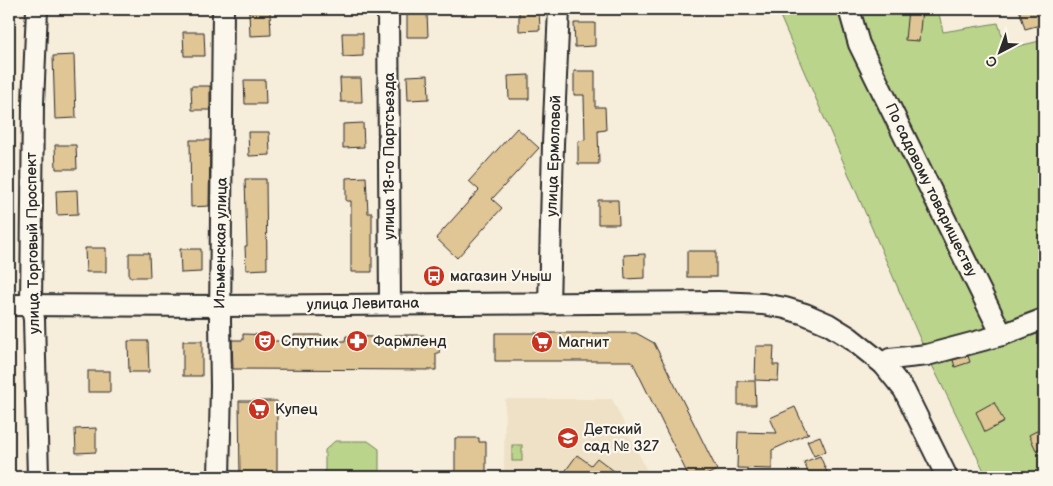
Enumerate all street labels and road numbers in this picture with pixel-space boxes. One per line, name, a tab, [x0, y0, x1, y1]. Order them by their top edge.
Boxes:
street label: улица 18-го Партсъезда	[380, 72, 399, 240]
street label: улица Ермоловой	[542, 95, 566, 217]
street label: По садовому товариществу	[881, 100, 981, 280]
street label: улица Торговый Проспект	[22, 152, 44, 334]
street label: Ильменская улица	[210, 177, 232, 309]
street label: улица Левитана	[307, 294, 420, 314]

